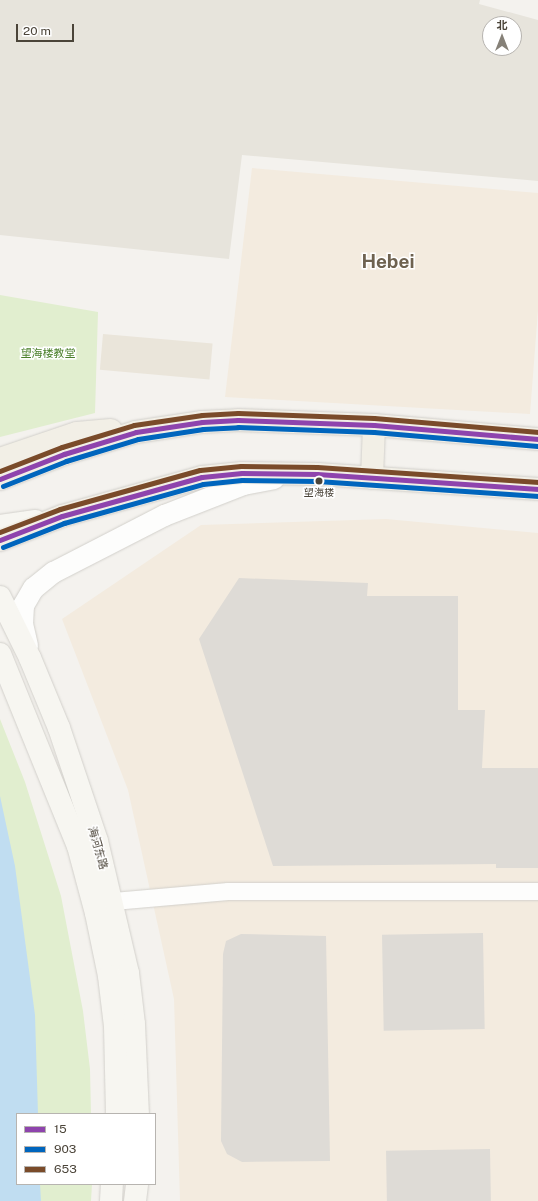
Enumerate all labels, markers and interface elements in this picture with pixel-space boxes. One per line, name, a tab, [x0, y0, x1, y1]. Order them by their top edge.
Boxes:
scale bar	[18, 16, 76, 42]
north arrow	[482, 16, 522, 56]
text: 北	[497, 19, 508, 31]
text: 20 m	[23, 24, 51, 38]
district label: Hebei	[362, 251, 414, 273]
park label: 望海楼教堂	[21, 346, 75, 360]
marker: 望海楼	[314, 476, 324, 486]
place label: 望海楼	[304, 487, 334, 499]
street label: 海河东路	[86, 825, 110, 871]
legend	[16, 1113, 156, 1185]
text: 15	[54, 1122, 67, 1136]
text: 903	[54, 1142, 76, 1156]
text: 653	[54, 1162, 77, 1176]

